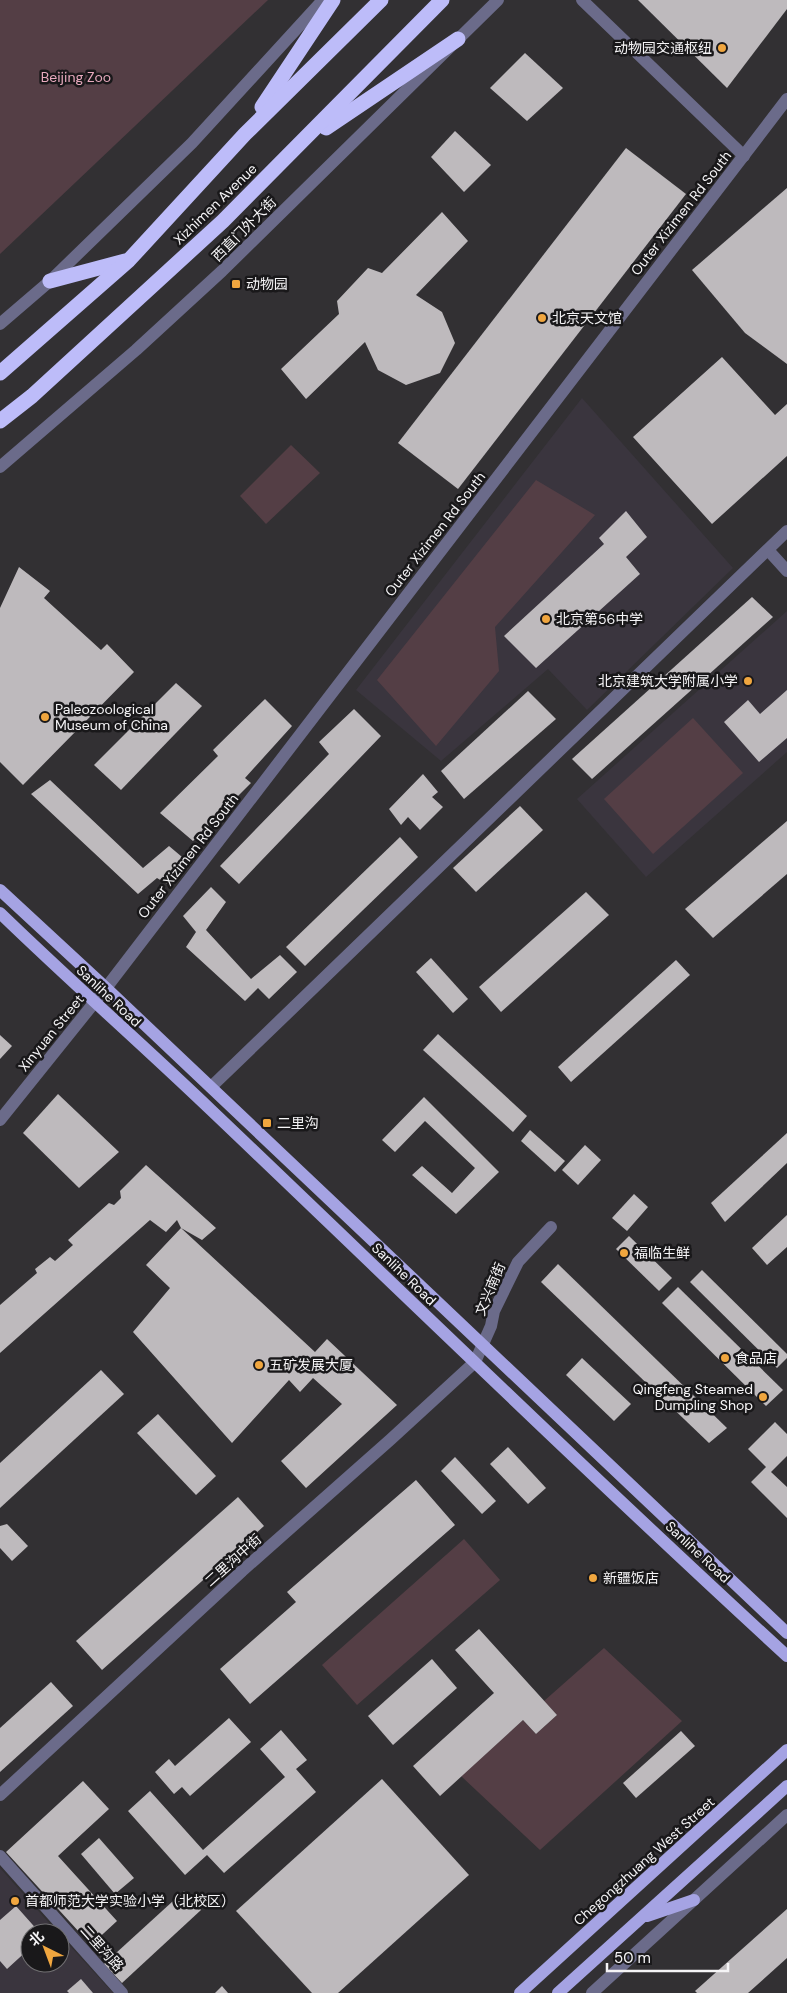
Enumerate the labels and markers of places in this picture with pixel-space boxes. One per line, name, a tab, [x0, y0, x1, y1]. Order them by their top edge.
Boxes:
place label: 动物园交通枢纽	[614, 39, 712, 57]
marker: 动物园交通枢纽	[716, 42, 728, 54]
place label: 动物园	[246, 275, 288, 293]
marker: 动物园	[230, 278, 242, 290]
place label: 北京天文馆	[552, 309, 622, 327]
marker: 北京天文馆	[536, 312, 548, 324]
place label: 北京第56中学	[556, 610, 643, 628]
marker: 北京第56中学	[540, 613, 552, 625]
place label: 北京建筑大学附属小学	[598, 672, 738, 690]
marker: 北京建筑大学附属小学	[742, 675, 754, 687]
place label: Paleozoological Museum of China	[55, 700, 168, 734]
marker: Paleozoological Museum of China	[39, 711, 51, 723]
place label: 二里沟	[277, 1114, 319, 1132]
marker: 二里沟	[261, 1117, 273, 1129]
place label: 福临生鲜	[634, 1244, 690, 1262]
marker: 福临生鲜	[618, 1247, 630, 1259]
place label: 食品店	[735, 1349, 777, 1367]
marker: 食品店	[719, 1352, 731, 1364]
place label: 五矿发展大厦	[269, 1356, 353, 1374]
marker: 五矿发展大厦	[253, 1359, 265, 1371]
place label: Qingfeng Steamed Dumpling Shop	[633, 1380, 753, 1414]
marker: Qingfeng Steamed Dumpling Shop	[757, 1391, 769, 1403]
place label: 新疆饭店	[603, 1569, 659, 1587]
marker: 新疆饭店	[587, 1572, 599, 1584]
place label: 首都师范大学实验小学（北校区）	[25, 1892, 235, 1910]
marker: 首都师范大学实验小学（北校区）	[9, 1895, 21, 1907]

